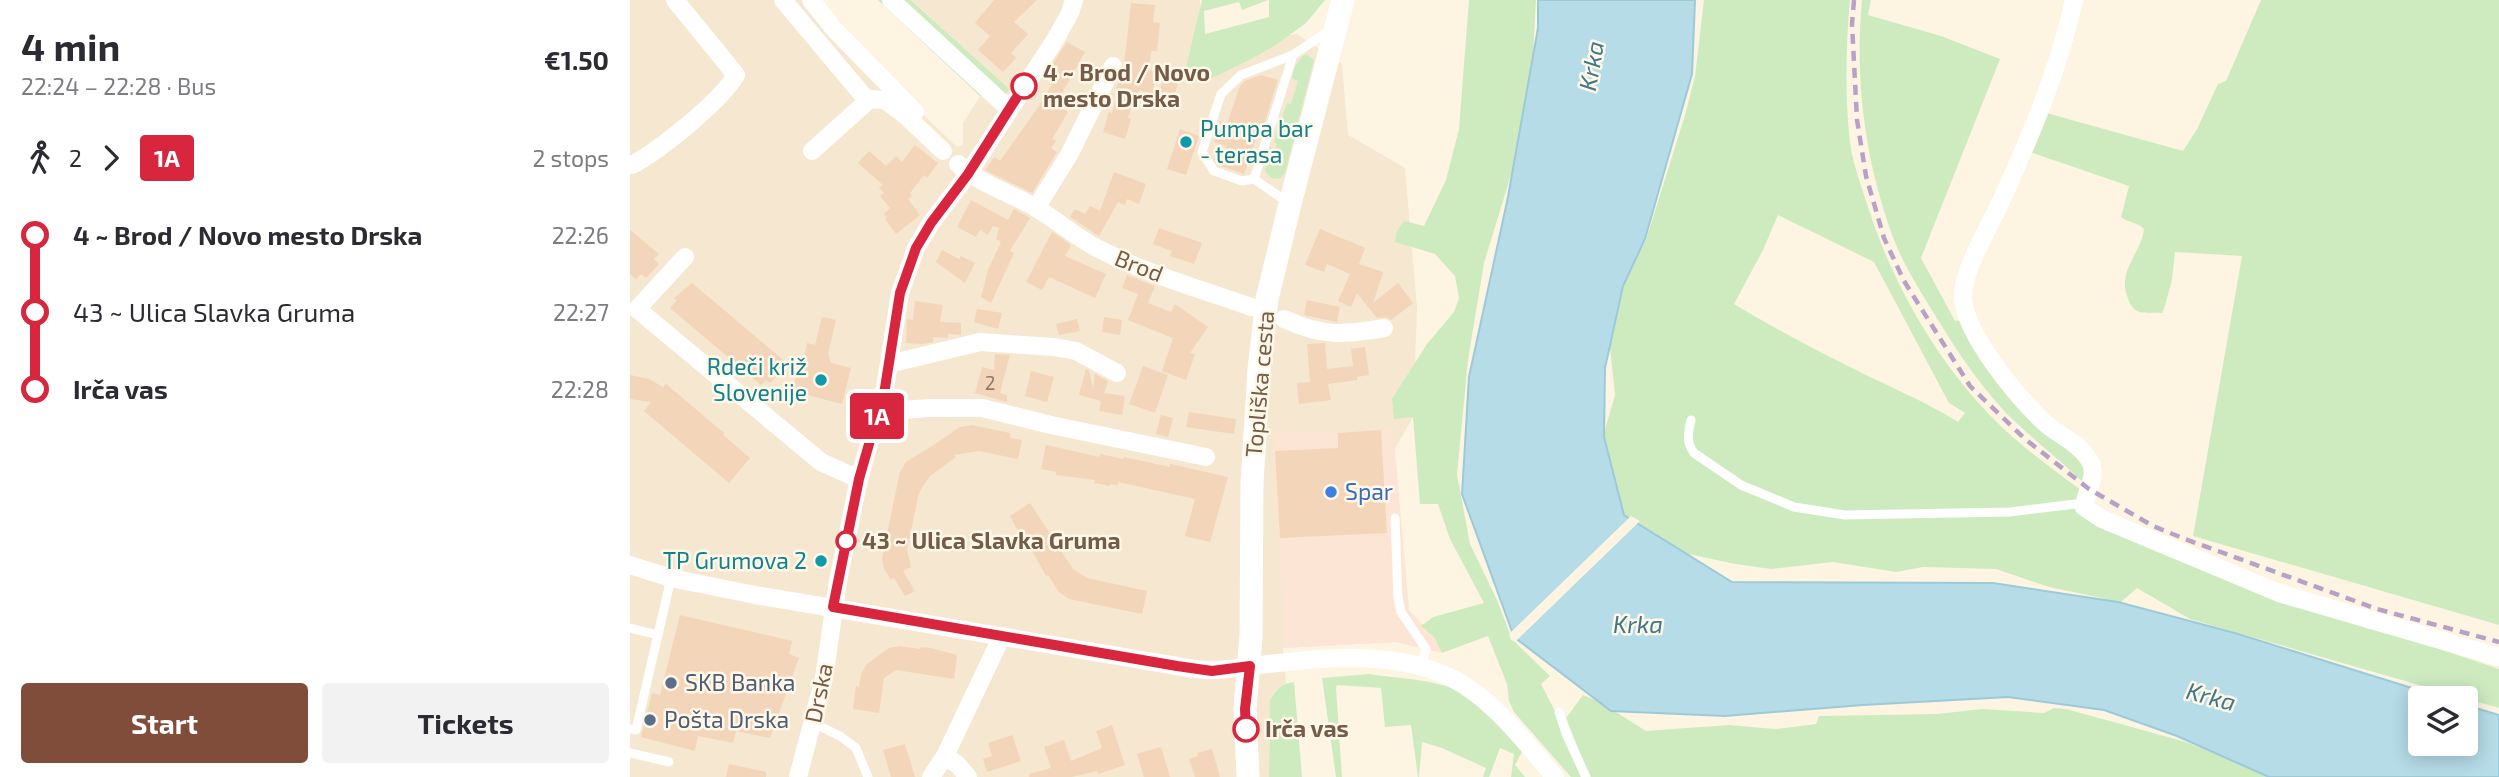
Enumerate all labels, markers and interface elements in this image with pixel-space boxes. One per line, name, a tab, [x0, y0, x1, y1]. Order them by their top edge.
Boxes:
text: 4 min	[21, 23, 120, 69]
water label: Krka	[1572, 39, 1609, 93]
text: €1.50	[544, 44, 609, 75]
place label: 4 ~ Brod / Novo mesto Drska	[1043, 58, 1210, 112]
text: 22:24 – 22:28 · Bus	[21, 72, 216, 100]
marker: 4 ~ Brod / Novo mesto Drska	[1011, 73, 1037, 99]
place label: Pumpa bar - terasa	[1200, 114, 1313, 168]
marker: Pumpa bar - terasa	[1178, 134, 1194, 150]
icon: walk	[21, 139, 59, 177]
icon: forward	[92, 139, 130, 177]
text: 1A	[154, 143, 180, 172]
text: 2	[69, 144, 82, 172]
text: 2 stops	[532, 144, 609, 172]
text: 4 ~ Brod / Novo mesto Drska	[73, 219, 422, 250]
text: 22:26	[552, 221, 609, 249]
street label: Brod	[1111, 243, 1168, 287]
text: 43 ~ Ulica Slavka Gruma	[73, 296, 355, 327]
text: 22:27	[553, 298, 609, 326]
street label: Topliška cesta	[1239, 309, 1279, 459]
place label: Rdeči križ Slovenije	[707, 352, 807, 406]
house number: 2	[985, 371, 995, 394]
marker: Rdeči križ Slovenije	[813, 372, 829, 388]
text: Irča vas	[73, 373, 168, 404]
text: 22:28	[551, 375, 609, 403]
line badge: 1A	[846, 393, 908, 439]
text: 1A	[864, 401, 890, 430]
place label: Spar	[1345, 477, 1393, 505]
marker: Spar	[1323, 484, 1339, 500]
place label: 43 ~ Ulica Slavka Gruma	[862, 526, 1121, 554]
marker: 43 ~ Ulica Slavka Gruma	[836, 531, 856, 551]
place label: TP Grumova 2	[663, 546, 807, 574]
marker: TP Grumova 2	[813, 553, 829, 569]
water label: Krka	[1613, 609, 1663, 638]
street label: Drska	[798, 660, 838, 725]
place label: SKB Banka	[685, 668, 795, 696]
marker: SKB Banka	[663, 675, 679, 691]
water label: Krka	[2184, 675, 2239, 716]
button: Start	[21, 683, 308, 763]
button: Tickets	[322, 683, 609, 763]
map controls	[2408, 686, 2478, 756]
button: layers	[2408, 686, 2478, 756]
place label: Pošta Drska	[664, 705, 789, 733]
marker: Pošta Drska	[642, 712, 658, 728]
place label: Irča vas	[1265, 714, 1349, 742]
marker: Irča vas	[1233, 716, 1259, 742]

